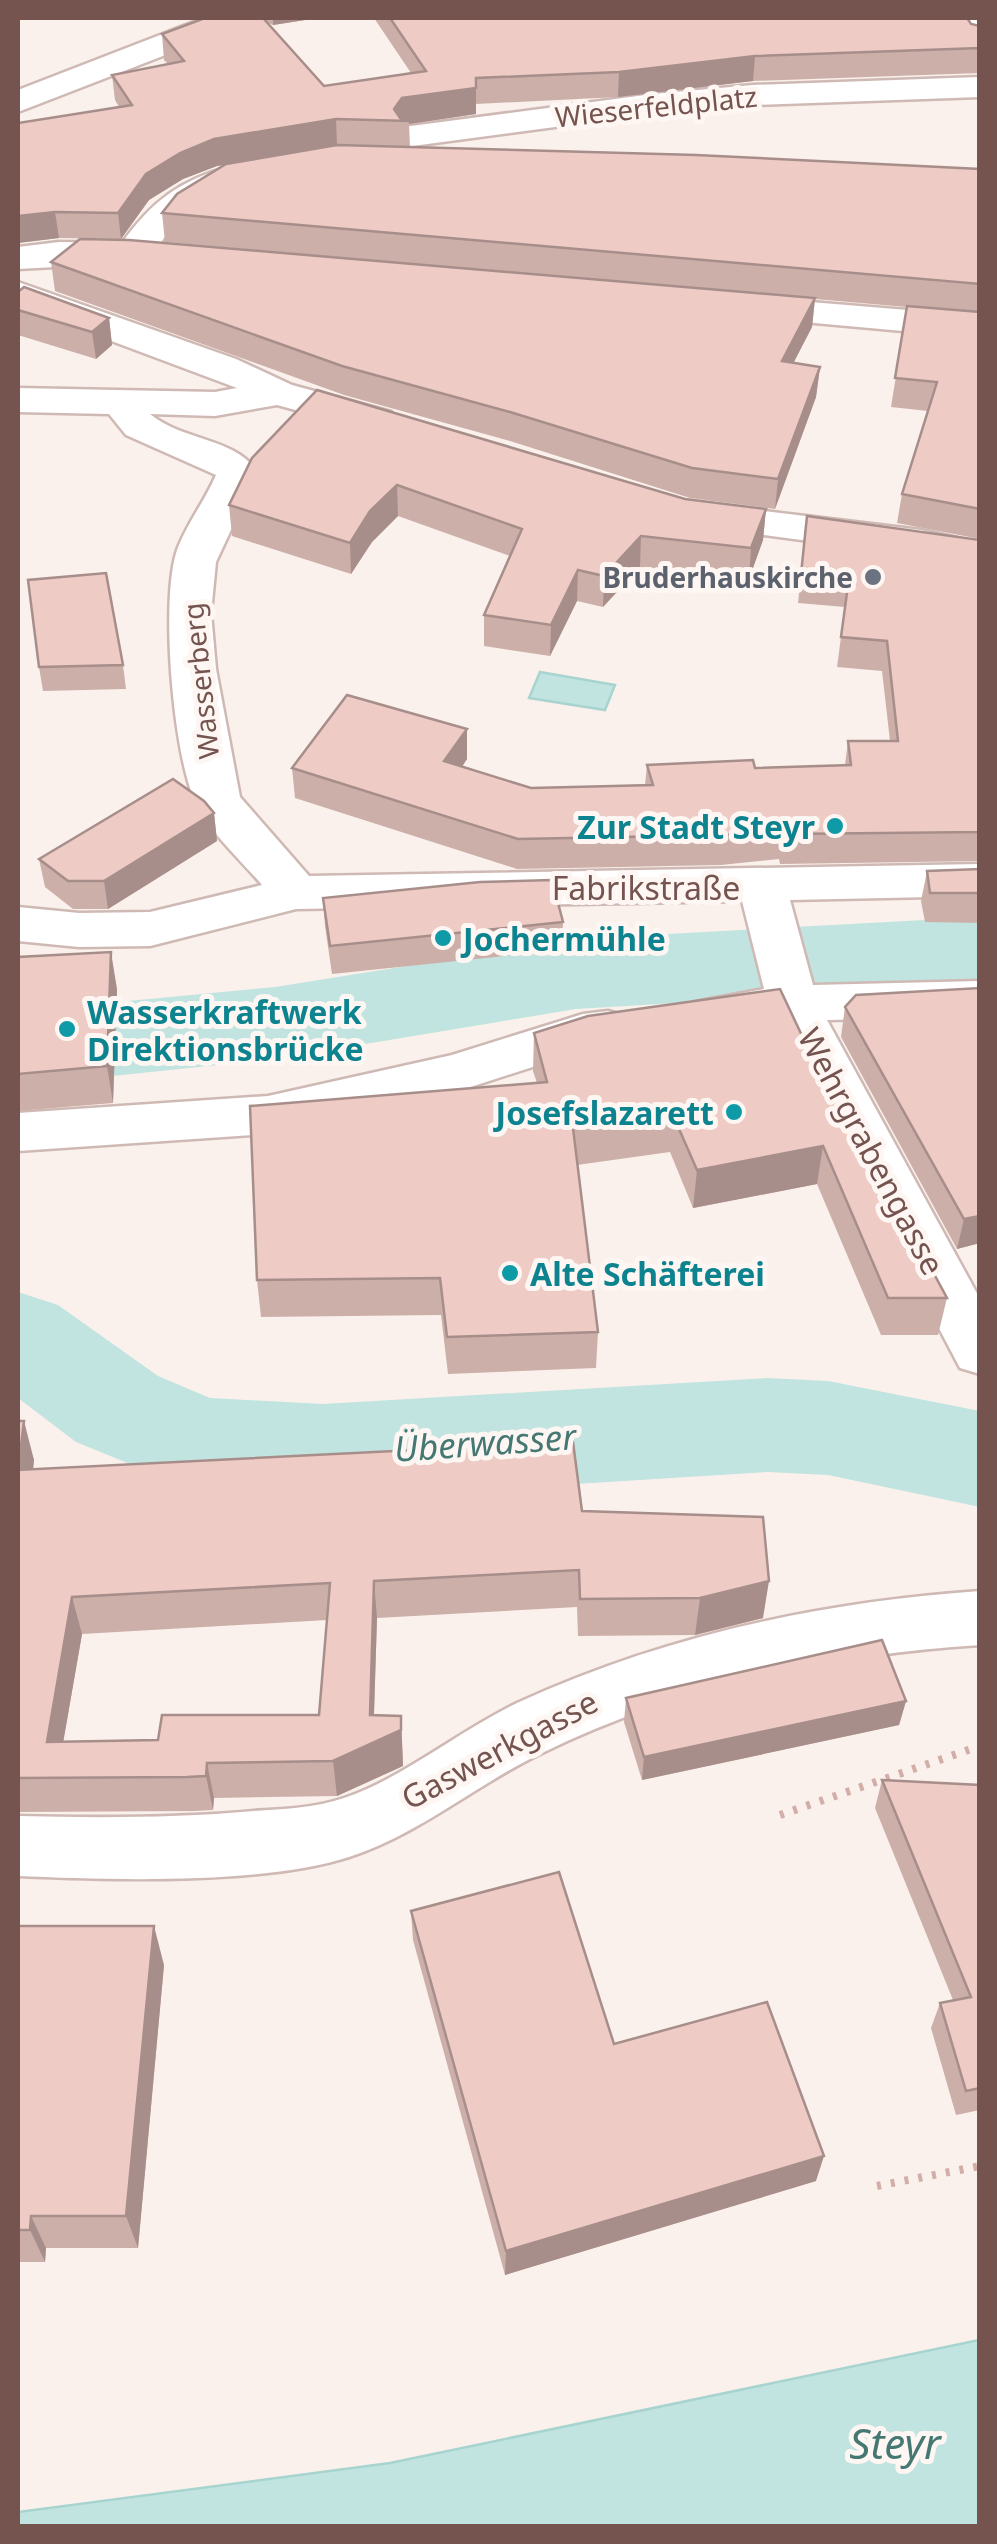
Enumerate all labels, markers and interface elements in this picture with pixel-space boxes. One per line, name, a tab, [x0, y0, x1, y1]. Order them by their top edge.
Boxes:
street label: Wieserfeldplatz	[553, 76, 759, 136]
place label: Bruderhauskirche	[602, 558, 853, 596]
marker: Bruderhauskirche	[862, 566, 884, 588]
street label: Wasserberg	[173, 601, 227, 761]
place label: Zur Stadt Steyr	[577, 805, 815, 848]
marker: Zur Stadt Steyr	[824, 815, 846, 837]
street label: Fabrikstraße	[552, 866, 740, 909]
place label: Jochermühle	[460, 917, 666, 960]
marker: Jochermühle	[432, 927, 454, 949]
place label: Wasserkraftwerk Direktionsbrücke	[87, 990, 364, 1070]
marker: Wasserkraftwerk Direktionsbrücke	[56, 1018, 78, 1040]
street label: Wehrgrabengasse	[789, 1020, 955, 1282]
place label: Josefslazarett	[493, 1091, 714, 1134]
marker: Josefslazarett	[723, 1101, 745, 1123]
place label: Alte Schäfterei	[530, 1252, 765, 1295]
marker: Alte Schäfterei	[499, 1262, 521, 1284]
water label: Überwasser	[392, 1412, 580, 1472]
street label: Gaswerkgasse	[393, 1679, 605, 1819]
water label: Steyr	[849, 2414, 943, 2471]

